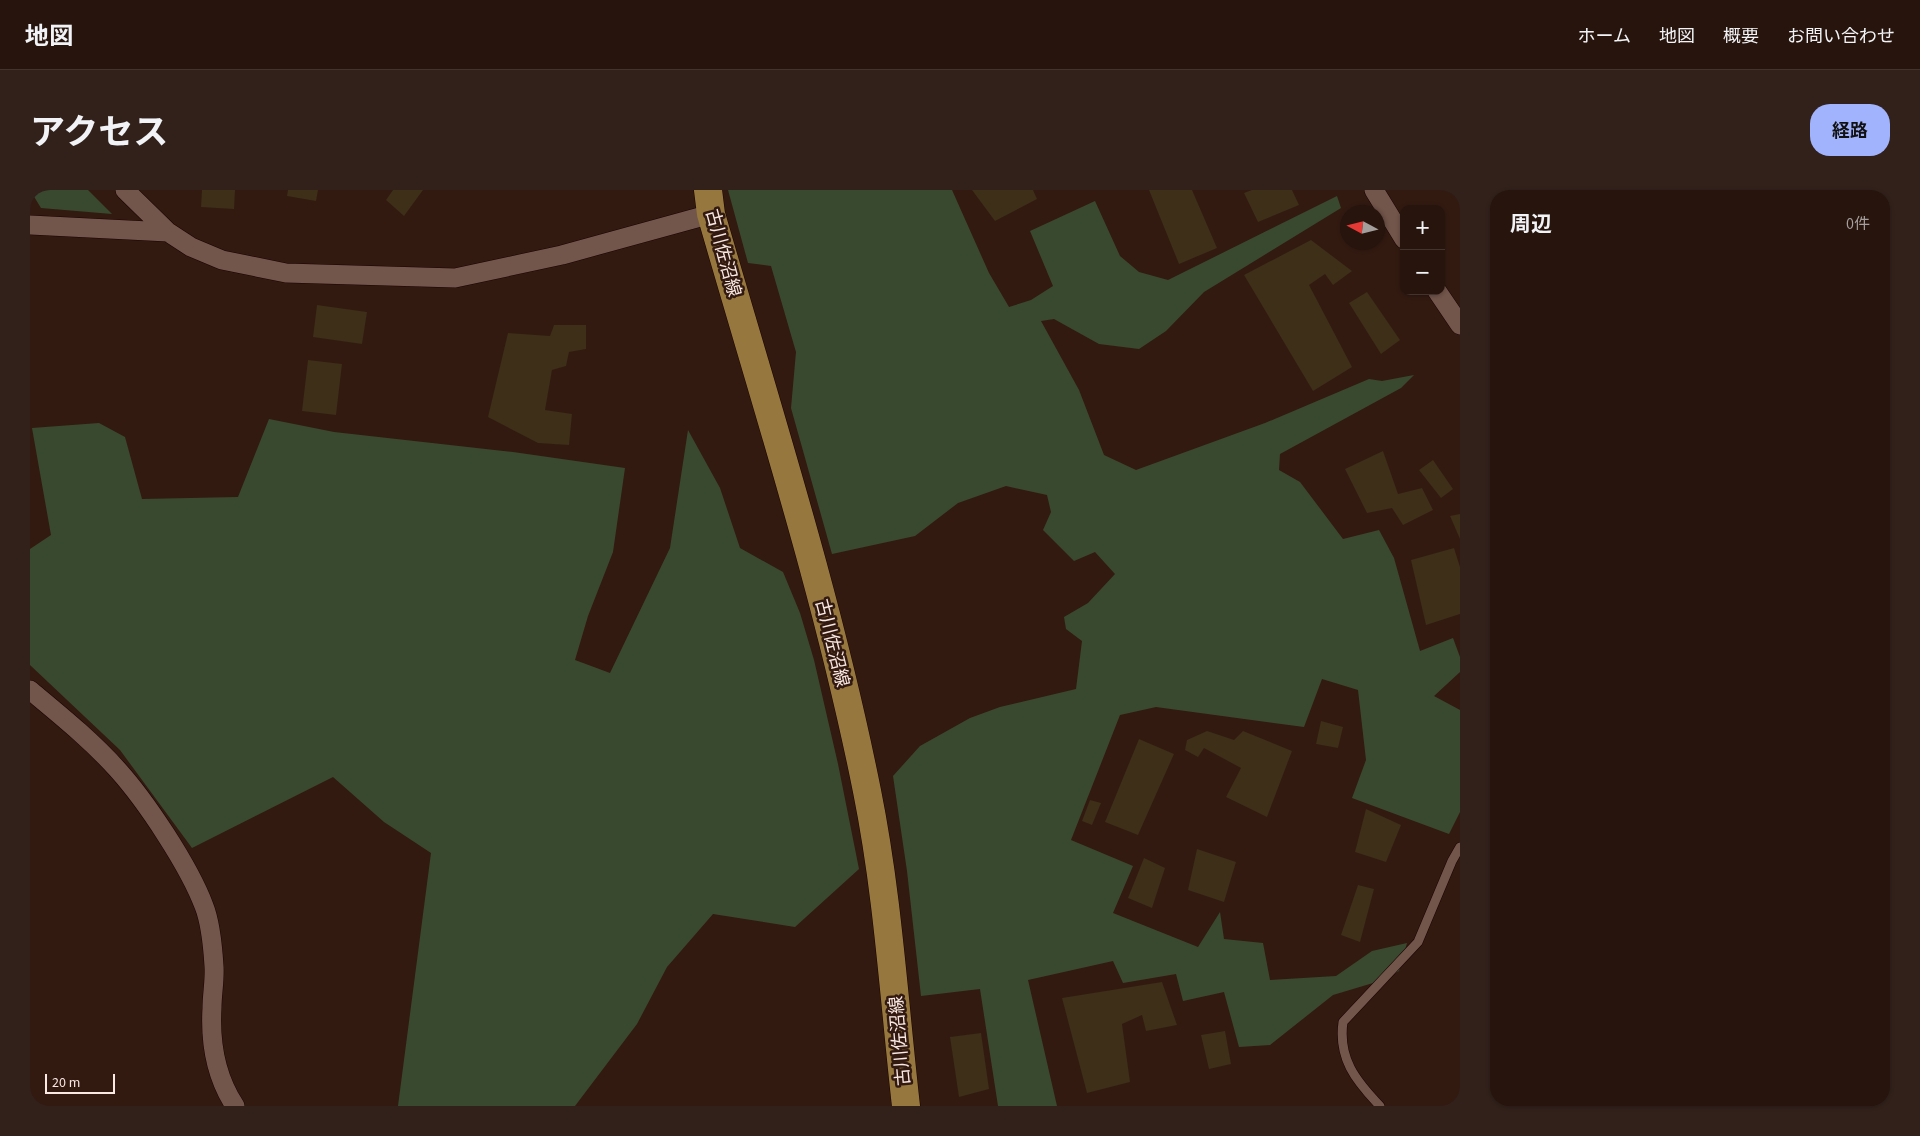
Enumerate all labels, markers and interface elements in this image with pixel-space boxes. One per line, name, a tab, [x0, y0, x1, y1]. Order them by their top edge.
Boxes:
text: 地図	[25, 19, 73, 54]
text: ホーム	[1578, 24, 1631, 49]
text: 地図	[1659, 24, 1695, 49]
text: 概要	[1723, 24, 1759, 49]
text: お問い合わせ	[1787, 24, 1895, 49]
button: 経路	[1810, 104, 1890, 156]
text: アクセス	[30, 108, 168, 158]
north arrow	[1340, 205, 1385, 250]
map controls	[1400, 205, 1445, 295]
button: +	[1400, 205, 1445, 250]
street label: 古川佐沼線	[699, 206, 747, 300]
text: 周辺	[1510, 209, 1552, 239]
text: 0件	[1846, 213, 1870, 235]
button: −	[1400, 250, 1445, 295]
street label: 古川佐沼線	[809, 596, 855, 690]
street label: 古川佐沼線	[884, 995, 916, 1087]
scale bar	[45, 1071, 115, 1094]
text: 20 m	[52, 1073, 80, 1093]

